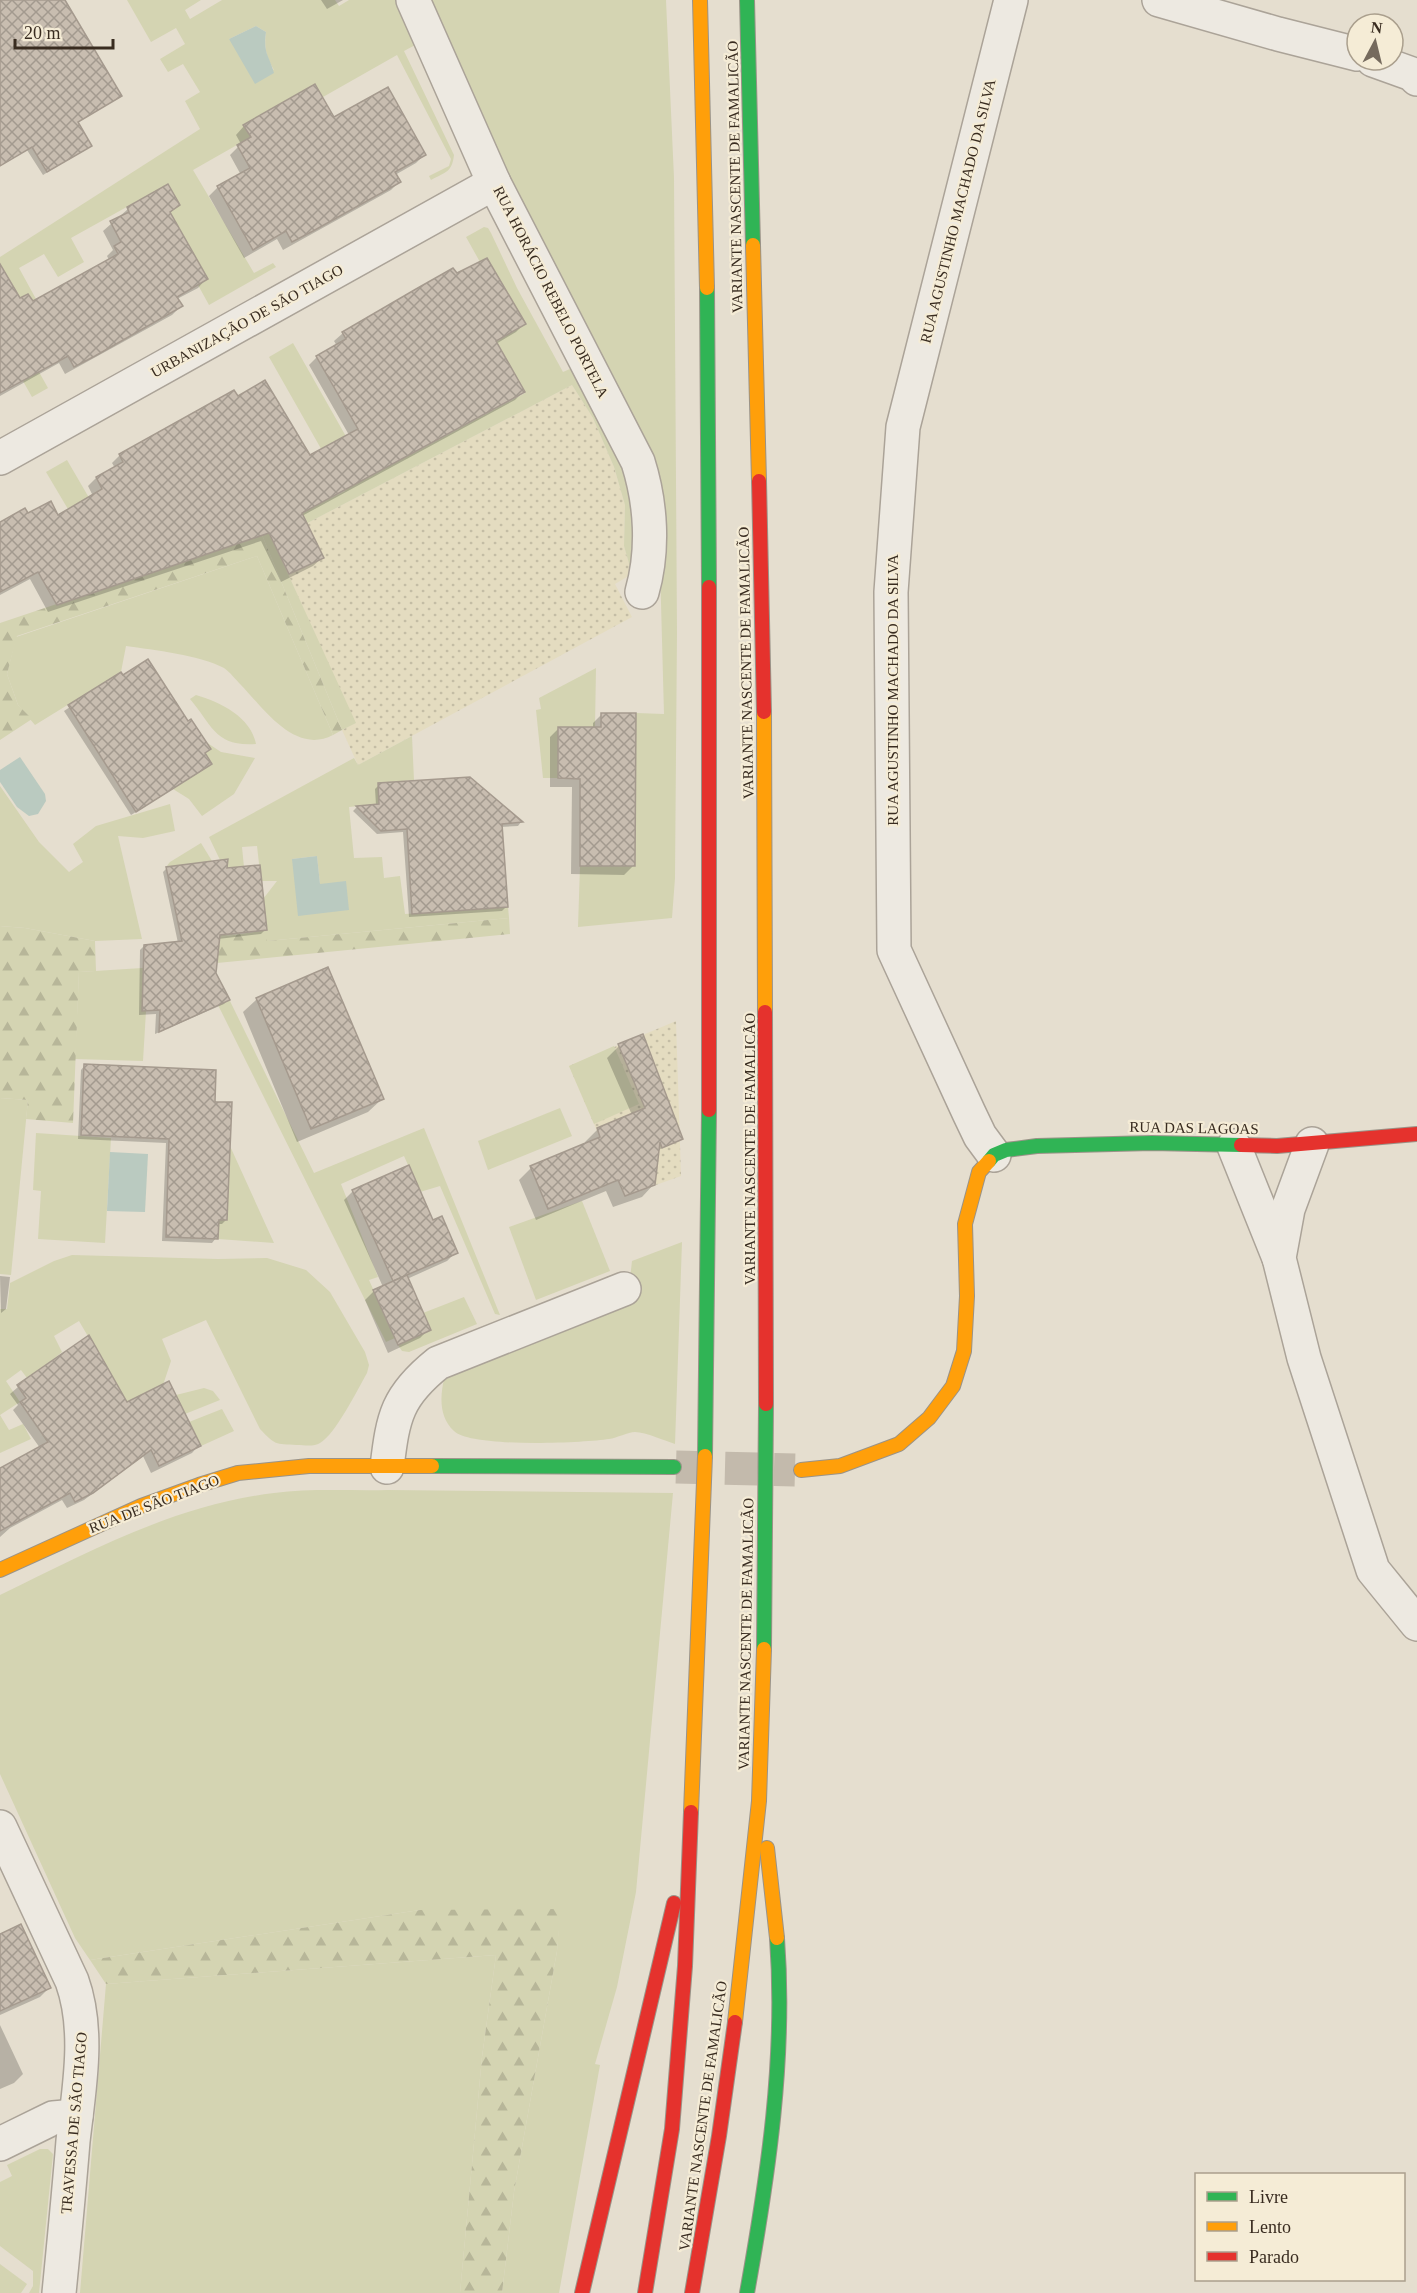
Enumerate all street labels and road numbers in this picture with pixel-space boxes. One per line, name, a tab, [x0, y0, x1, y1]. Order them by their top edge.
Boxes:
street label: VARIANTE NASCENTE DE FAMALICÃO	[725, 41, 745, 313]
street label: RUA AGUSTINHO MACHADO DA SILVA	[917, 77, 999, 345]
street label: RUA HORÁCIO REBELO PORTELA	[490, 184, 612, 401]
street label: URBANIZAÇÃO DE SÃO TIAGO	[148, 261, 346, 381]
street label: VARIANTE NASCENTE DE FAMALICÃO	[736, 527, 756, 799]
street label: RUA AGUSTINHO MACHADO DA SILVA	[885, 554, 901, 826]
street label: VARIANTE NASCENTE DE FAMALICÃO	[742, 1013, 758, 1285]
street label: RUA DAS LAGOAS	[1129, 1119, 1259, 1137]
street label: RUA DE SÃO TIAGO	[86, 1472, 222, 1536]
street label: VARIANTE NASCENTE DE FAMALICÃO	[736, 1498, 756, 1770]
street label: VARIANTE NASCENTE DE FAMALICÃO	[676, 1980, 730, 2252]
street label: TRAVESSA DE SÃO TIAGO	[58, 2031, 90, 2215]

